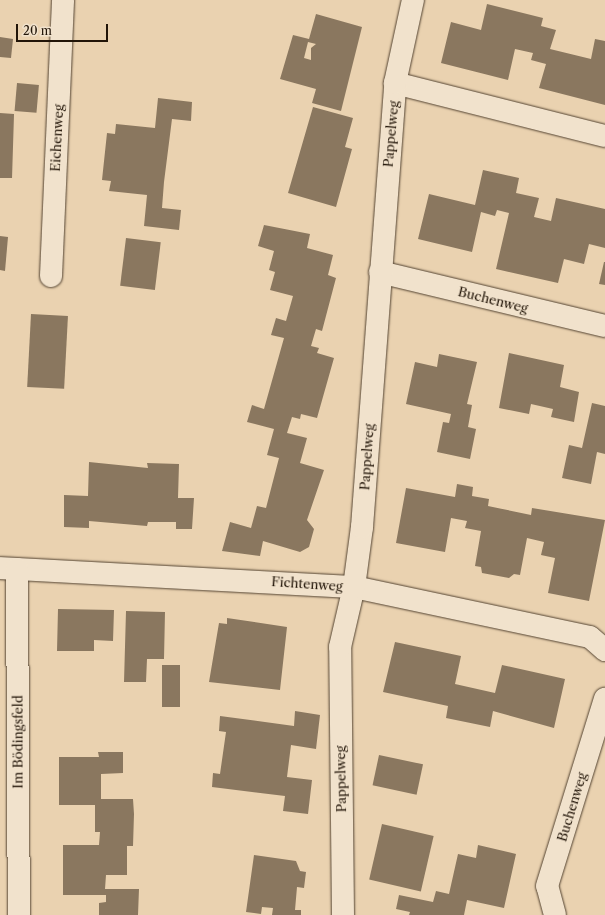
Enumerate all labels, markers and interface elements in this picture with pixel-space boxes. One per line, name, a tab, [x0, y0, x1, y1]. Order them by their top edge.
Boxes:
scale bar	[18, 16, 110, 42]
text: 20 m	[23, 23, 52, 38]
street label: Pappelweg	[380, 100, 402, 168]
street label: Eichenweg	[47, 104, 67, 172]
street label: Buchenweg	[456, 284, 530, 316]
street label: Pappelweg	[357, 423, 377, 491]
street label: Fichtenweg	[271, 574, 343, 594]
street label: Im Bödingsfeld	[10, 695, 26, 789]
street label: Pappelweg	[333, 745, 349, 813]
street label: Buchenweg	[554, 770, 590, 844]

